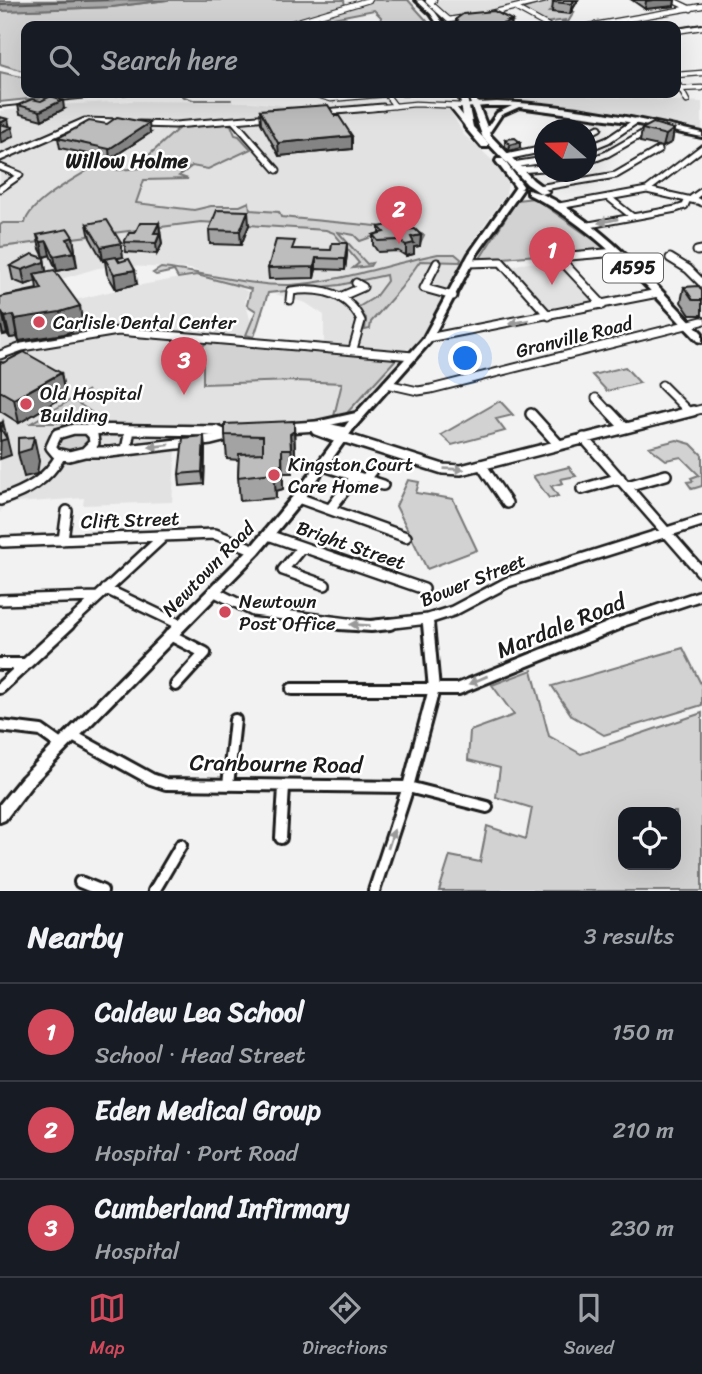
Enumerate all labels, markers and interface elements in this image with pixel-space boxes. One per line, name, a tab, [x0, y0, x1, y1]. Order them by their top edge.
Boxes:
search box	[21, 21, 681, 98]
text: Search here	[101, 37, 238, 83]
icon: search	[45, 41, 83, 79]
north arrow	[534, 119, 597, 182]
district label: Willow Holme	[66, 142, 189, 180]
pin: 2	[376, 186, 422, 244]
one-way arrow	[597, 216, 619, 227]
pin: 1	[529, 227, 575, 285]
road number: A595	[603, 254, 663, 282]
place label: Carlisle Dental Center	[53, 306, 237, 339]
street label: Granville Road	[512, 306, 638, 367]
marker: Carlisle Dental Center	[31, 314, 47, 330]
one-way arrow	[508, 317, 530, 328]
pin: 3	[161, 337, 207, 395]
your location	[448, 341, 482, 375]
place label: Old Hospital Building	[40, 377, 143, 432]
marker: Old Hospital Building	[18, 396, 34, 412]
one-way arrow	[148, 441, 170, 452]
place label: Kingston Court Care Home	[288, 448, 413, 503]
one-way arrow	[443, 463, 465, 474]
marker: Kingston Court Care Home	[266, 467, 282, 483]
street label: Clift Street	[80, 502, 180, 538]
street label: Bright Street	[292, 511, 410, 579]
street label: Newtown Road	[153, 513, 263, 625]
street label: Bower Street	[415, 544, 531, 616]
street label: Mardale Road	[490, 581, 634, 671]
place label: Newtown Post Office	[239, 585, 336, 640]
marker: Newtown Post Office	[217, 604, 233, 620]
one-way arrow	[349, 619, 371, 630]
one-way arrow	[468, 674, 488, 686]
street label: Cranbourne Road	[189, 742, 365, 786]
map controls	[618, 807, 681, 870]
button: locate	[618, 807, 681, 870]
one-way arrow	[387, 828, 397, 849]
text: Nearby	[28, 910, 123, 964]
text: 3 results	[584, 916, 674, 957]
text: Caldew Lea School	[95, 989, 304, 1035]
text: 1	[46, 1012, 56, 1053]
text: 150 m	[612, 1012, 674, 1053]
text: School · Head Street	[95, 1035, 306, 1076]
text: Eden Medical Group	[95, 1087, 321, 1133]
text: 2	[44, 1110, 58, 1151]
text: 210 m	[613, 1110, 674, 1151]
text: Hospital · Port Road	[95, 1133, 298, 1174]
text: Cumberland Infirmary	[95, 1185, 349, 1231]
text: 3	[45, 1208, 57, 1249]
text: 230 m	[610, 1208, 674, 1249]
text: Hospital	[95, 1231, 179, 1272]
tab: Map	[88, 1289, 126, 1364]
tab: Directions	[302, 1289, 388, 1364]
tab: Saved	[564, 1289, 614, 1364]

